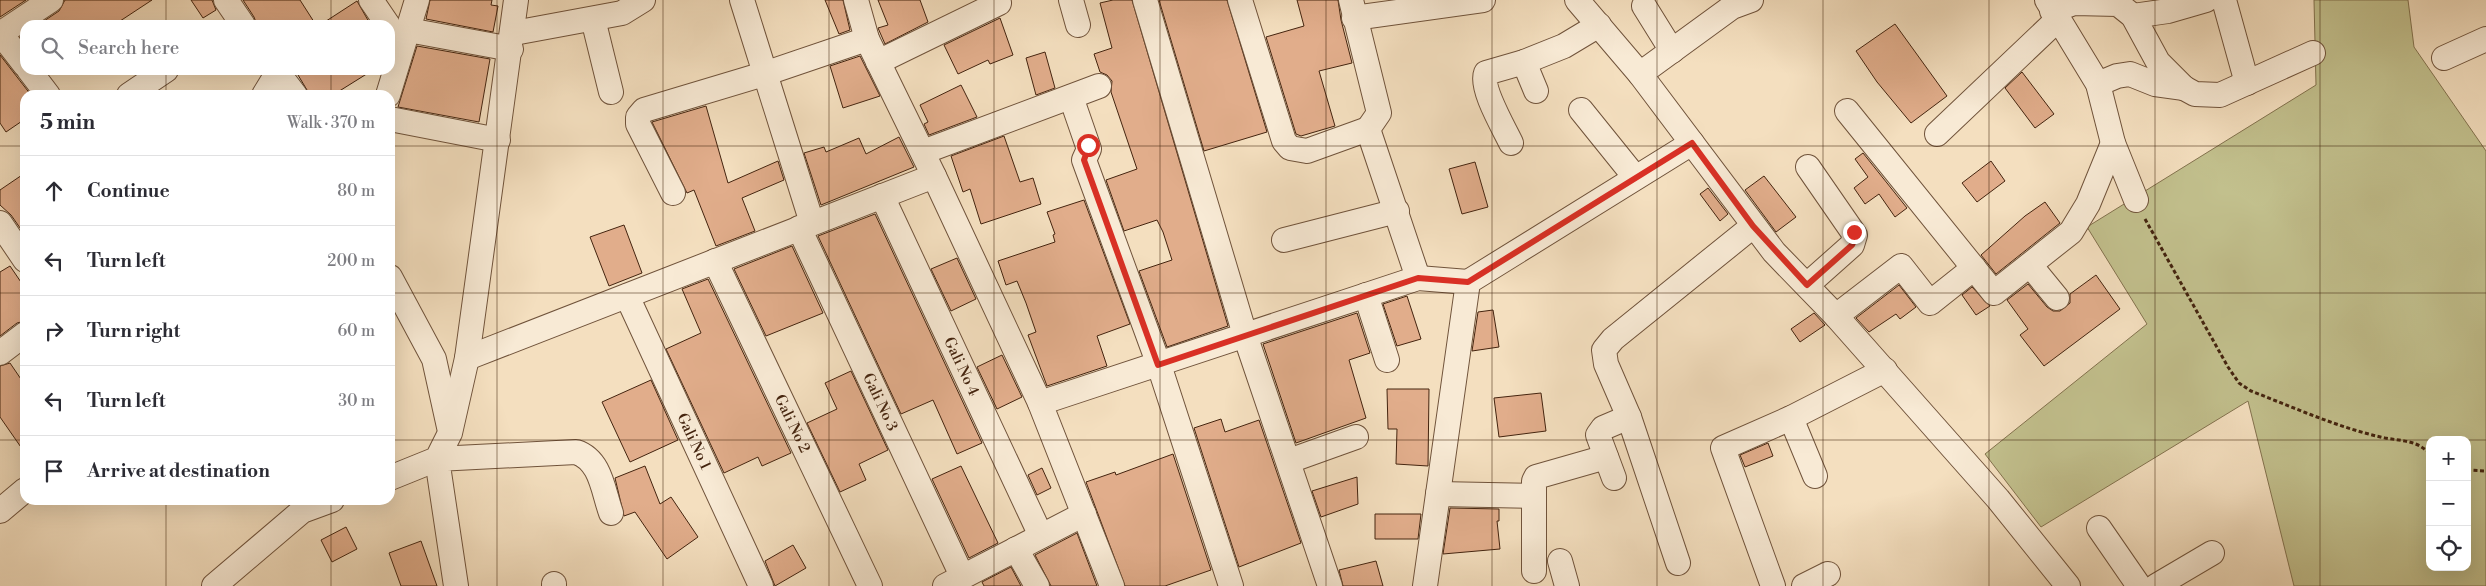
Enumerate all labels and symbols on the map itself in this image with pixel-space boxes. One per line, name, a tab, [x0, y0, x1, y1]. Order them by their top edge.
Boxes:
route start	[1077, 134, 1100, 157]
route end	[1843, 221, 1866, 244]
street label: Gali No 4	[940, 334, 984, 399]
street label: Gali No 3	[859, 370, 902, 434]
street label: Gali No 2	[771, 391, 814, 456]
street label: Gali No 1	[673, 410, 716, 473]

